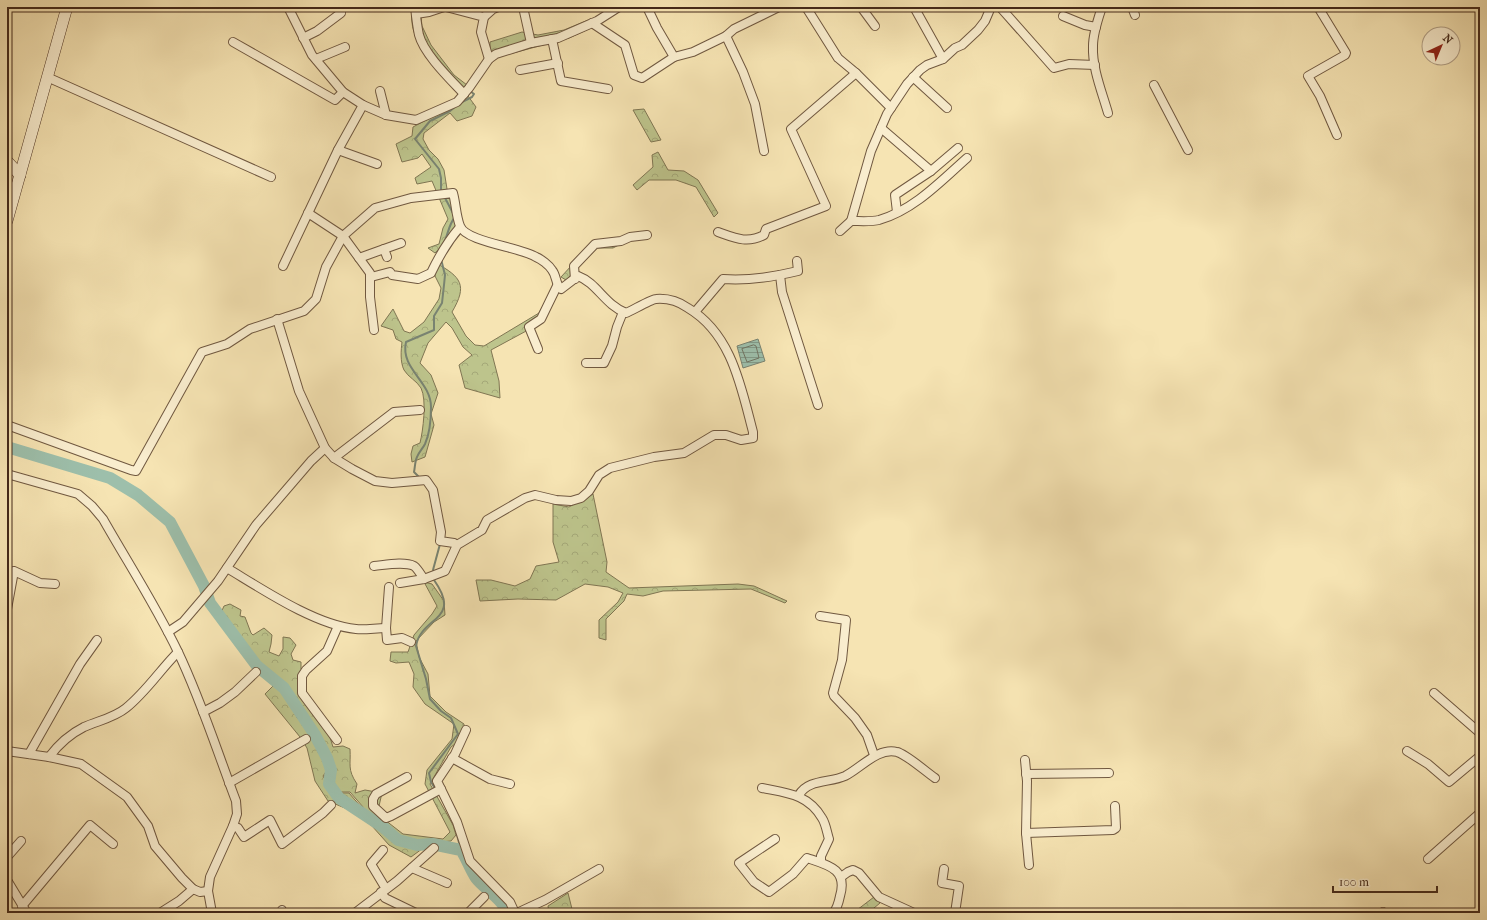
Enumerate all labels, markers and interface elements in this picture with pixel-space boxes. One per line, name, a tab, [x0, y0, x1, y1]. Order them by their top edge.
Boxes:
north arrow	[1421, 26, 1461, 66]
text: N	[1440, 32, 1456, 47]
scale bar	[1333, 868, 1437, 894]
text: 100 m	[1339, 875, 1369, 889]

